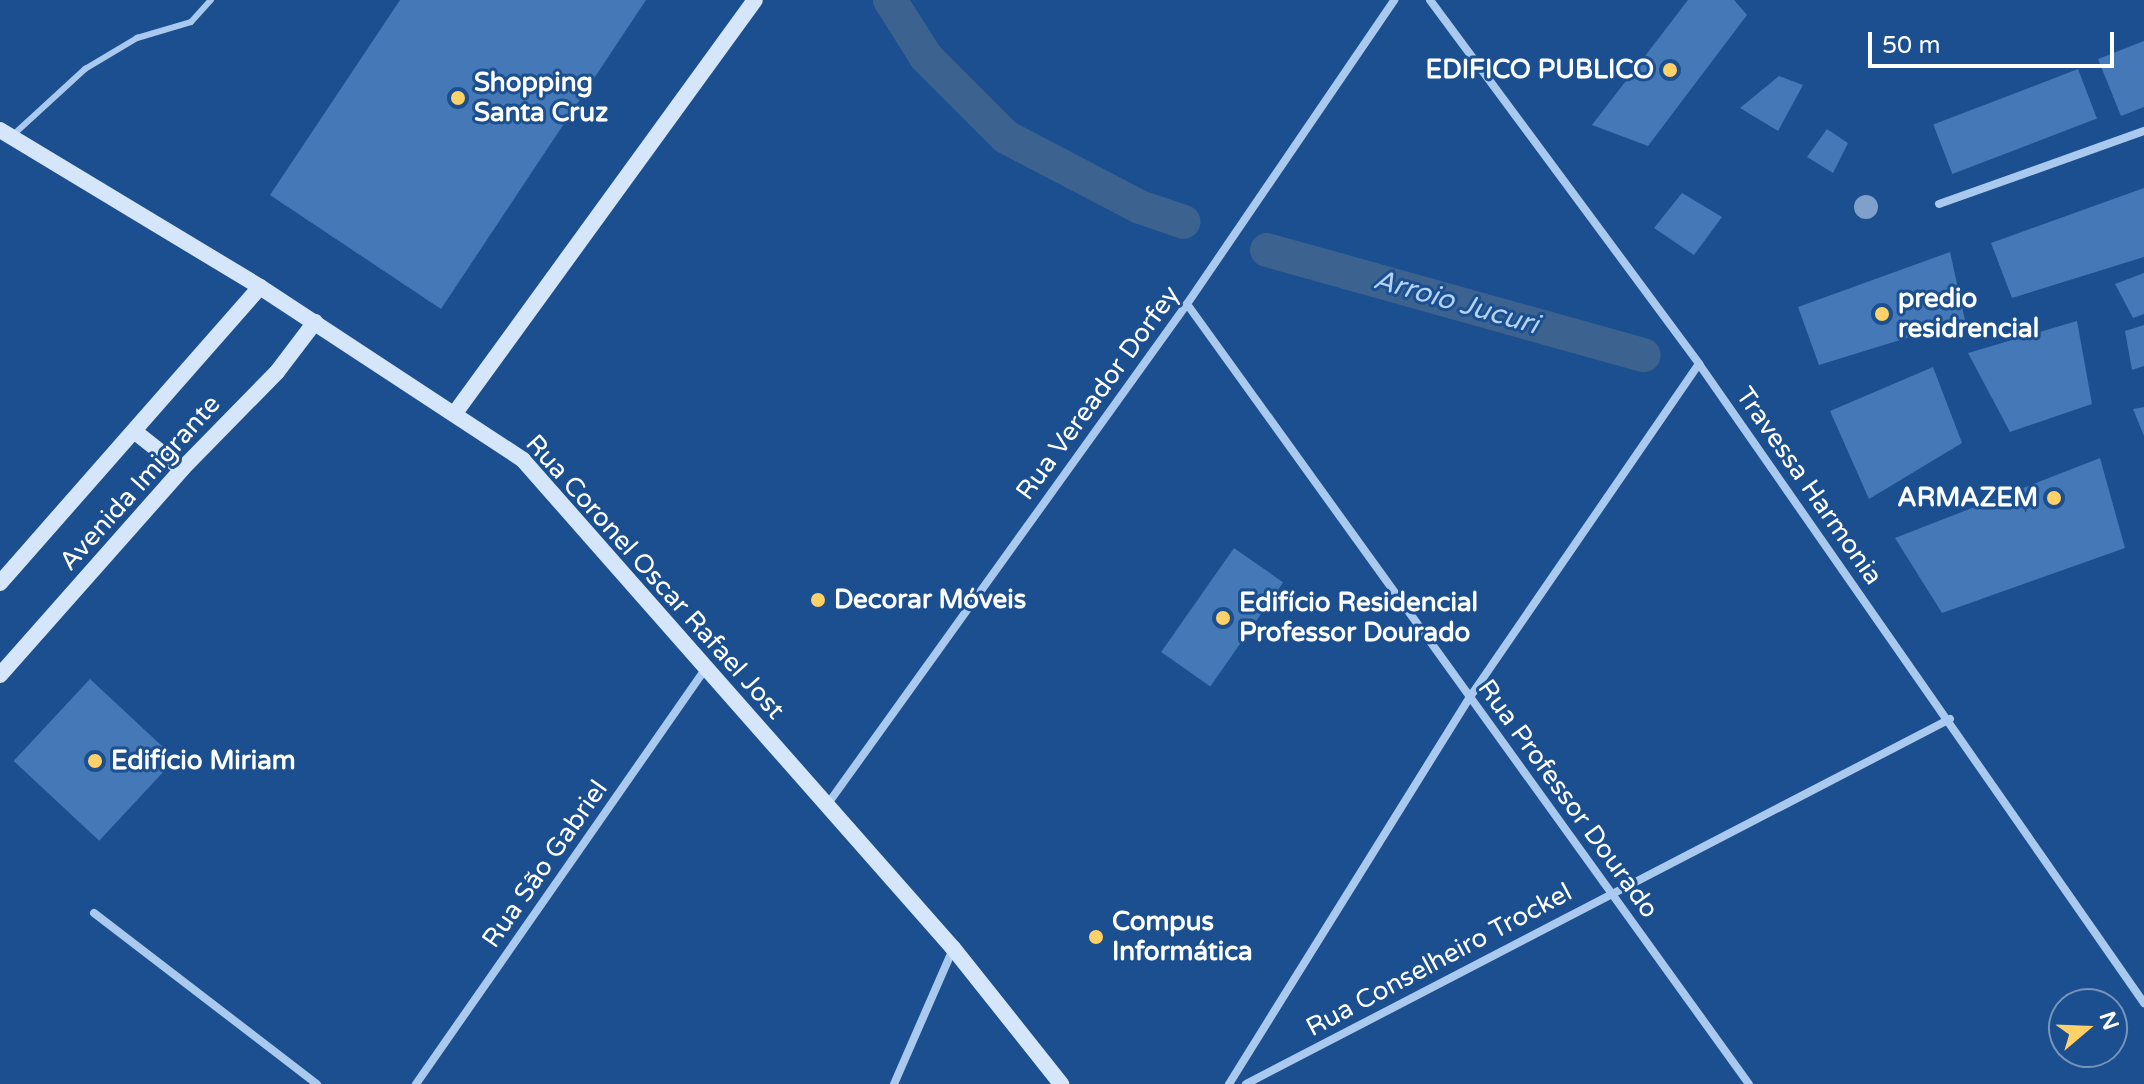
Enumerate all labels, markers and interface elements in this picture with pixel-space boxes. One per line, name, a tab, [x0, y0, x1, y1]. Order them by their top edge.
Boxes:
scale bar	[1872, 16, 2118, 66]
text: 50 m	[1882, 31, 1940, 60]
place label: EDIFICO PUBLICO	[1426, 54, 1654, 86]
marker: EDIFICO PUBLICO	[1661, 61, 1679, 79]
place label: Shopping Santa Cruz	[474, 67, 608, 128]
marker: Shopping Santa Cruz	[449, 89, 467, 107]
water label: Arroio Jucuri	[1370, 262, 1542, 342]
street label: Rua Vereador Dorfey	[1010, 280, 1186, 506]
place label: predio residrencial	[1898, 283, 2039, 344]
marker: predio residrencial	[1873, 305, 1891, 323]
street label: Travessa Harmonia	[1729, 381, 1889, 591]
street label: Avenida Imigrante	[53, 389, 227, 577]
street label: Rua Coronel Oscar Rafael Jost	[519, 428, 791, 726]
place label: ARMAZEM	[1897, 482, 2038, 514]
marker: ARMAZEM	[2045, 489, 2063, 507]
place label: Decorar Móveis	[834, 584, 1026, 616]
place label: Edifício Residencial Professor Dourado	[1239, 587, 1478, 648]
marker: Decorar Móveis	[809, 591, 827, 609]
marker: Edifício Residencial Professor Dourado	[1214, 609, 1232, 627]
street label: Rua Professor Dourado	[1471, 674, 1665, 924]
place label: Edifício Miriam	[111, 745, 296, 777]
marker: Edifício Miriam	[86, 752, 104, 770]
street label: Rua São Gabriel	[476, 774, 614, 954]
street label: Rua Conselheiro Trockel	[1301, 877, 1577, 1043]
place label: Compus Informática	[1112, 906, 1253, 968]
marker: Compus Informática	[1087, 928, 1105, 946]
north arrow	[2048, 988, 2128, 1068]
text: N	[2094, 1008, 2124, 1033]

